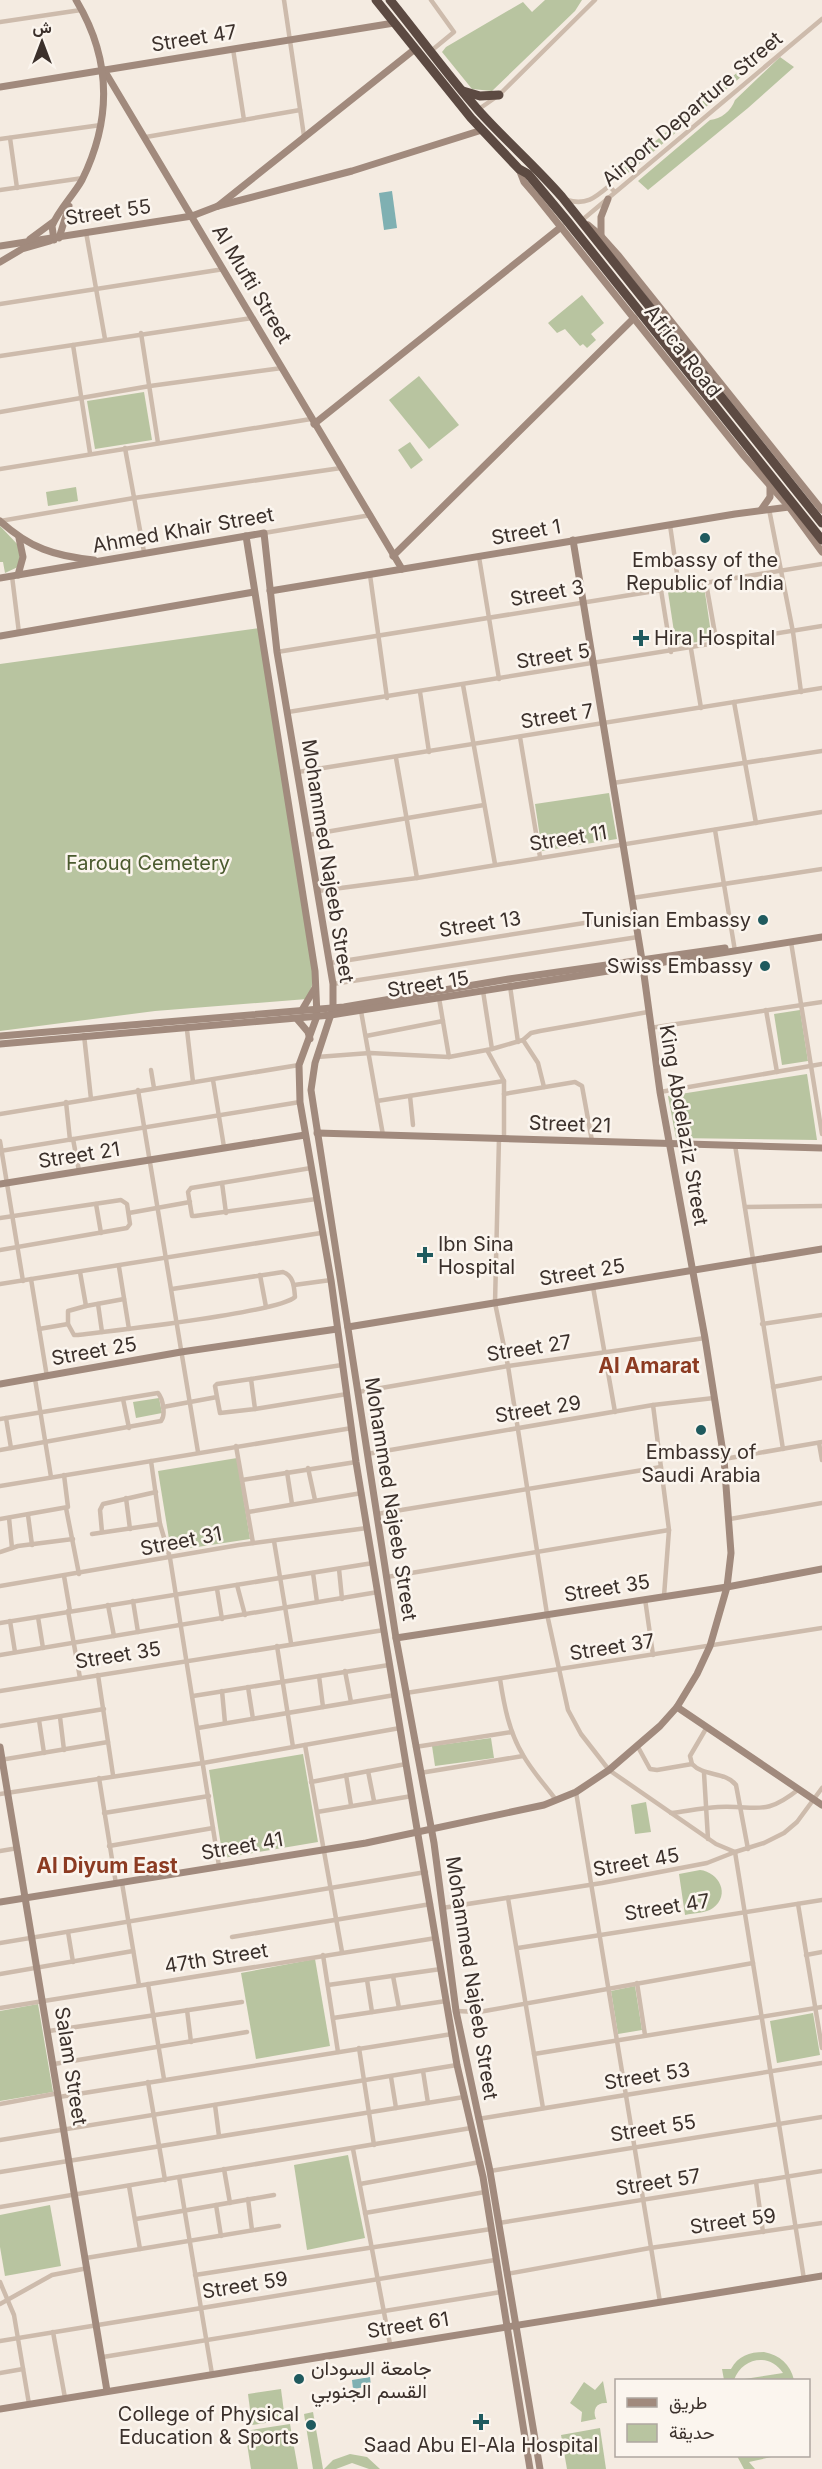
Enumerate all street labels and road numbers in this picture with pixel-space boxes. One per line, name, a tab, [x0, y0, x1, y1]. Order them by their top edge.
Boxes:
street label: Street 47	[149, 19, 239, 57]
street label: Airport Departure Street	[597, 26, 787, 191]
street label: Street 55	[64, 194, 152, 230]
street label: Al Mufti Street	[207, 220, 297, 348]
street label: Africa Road	[639, 300, 727, 402]
street label: Ahmed Khair Street	[91, 502, 276, 558]
street label: Street 1	[489, 514, 563, 550]
street label: Street 3	[508, 575, 586, 611]
street label: Street 5	[514, 638, 592, 674]
street label: Street 7	[519, 698, 595, 734]
street label: Mohammed Najeeb Street	[297, 737, 359, 985]
street label: Street 11	[527, 820, 609, 856]
street label: Street 13	[437, 906, 523, 942]
street label: Street 15	[385, 966, 471, 1002]
street label: King Abdelaziz Street	[655, 1023, 714, 1228]
street label: Street 21	[528, 1111, 612, 1137]
street label: Street 21	[36, 1137, 122, 1173]
street label: Street 25	[537, 1253, 627, 1291]
street label: Street 27	[485, 1329, 573, 1367]
street label: Street 25	[49, 1332, 139, 1370]
street label: Mohammed Najeeb Street	[360, 1375, 422, 1623]
street label: Street 29	[493, 1390, 583, 1428]
street label: Street 31	[138, 1521, 224, 1561]
street label: Street 35	[562, 1569, 652, 1607]
street label: Street 37	[568, 1628, 656, 1666]
street label: Street 35	[73, 1636, 163, 1674]
street label: Street 41	[199, 1827, 285, 1865]
street label: Street 45	[591, 1843, 681, 1881]
street label: Mohammed Najeeb Street	[441, 1854, 503, 2102]
street label: Street 47	[622, 1888, 712, 1926]
street label: 47th Street	[162, 1938, 270, 1978]
street label: Salam Street	[50, 2005, 92, 2127]
street label: Street 53	[602, 2057, 692, 2095]
street label: Street 55	[608, 2109, 698, 2147]
street label: Street 57	[614, 2163, 702, 2201]
street label: Street 59	[688, 2203, 778, 2239]
street label: Street 59	[200, 2266, 290, 2304]
street label: Street 61	[365, 2307, 451, 2343]

